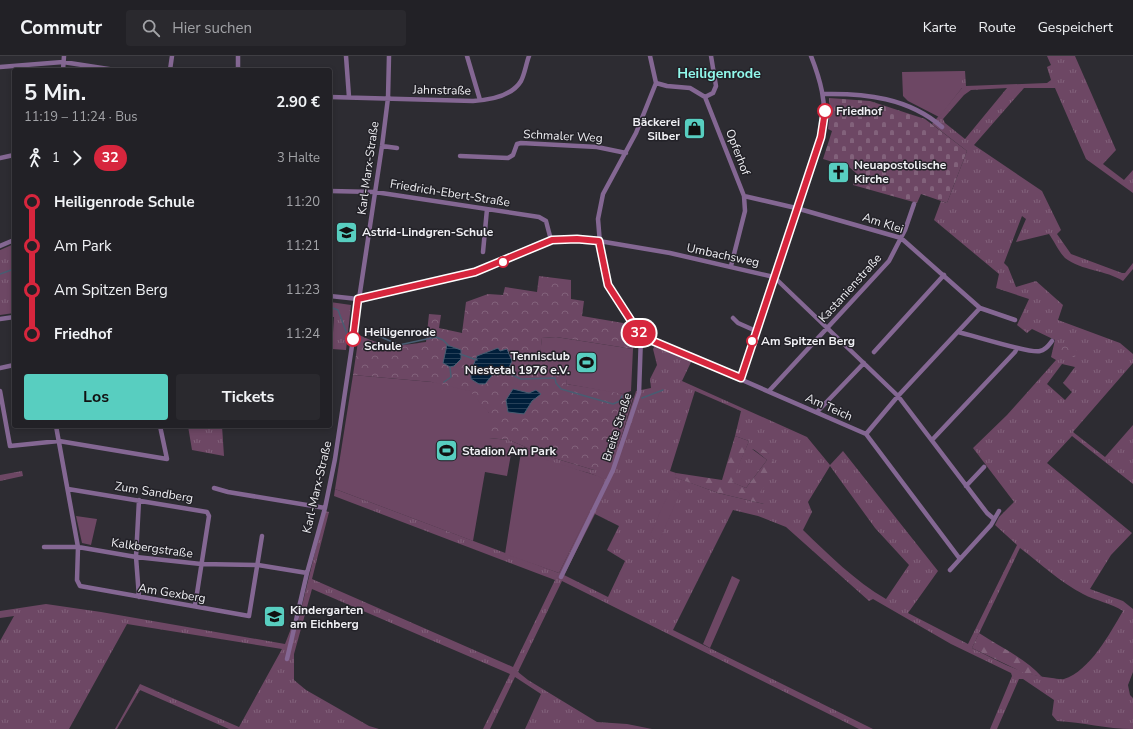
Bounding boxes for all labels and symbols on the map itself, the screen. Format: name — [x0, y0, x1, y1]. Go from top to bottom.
district label: Heiligenrode — [677, 64, 761, 83]
street label: Jahnstraße — [412, 81, 471, 99]
marker: Friedhof — [817, 103, 833, 119]
place label: Friedhof — [836, 103, 883, 119]
place label: Bäckerei Silber — [633, 114, 680, 144]
shop icon: Bäckerei Silber — [682, 116, 708, 142]
street label: Karl-Marx-Straße — [354, 120, 382, 216]
street label: Schmaler Weg — [523, 126, 603, 146]
street label: Opferhof — [722, 127, 754, 178]
place label: Neuapostolische Kirche — [854, 157, 947, 187]
church icon: Neuapostolische Kirche — [826, 159, 852, 185]
street label: Friedrich-Ebert-Straße — [389, 176, 511, 210]
street label: Am Klei — [860, 209, 906, 237]
school or university icon: Astrid-Lindgren-Schule — [334, 219, 360, 245]
place label: Astrid-Lindgren-Schule — [362, 224, 494, 240]
street label: Umbachsweg — [685, 240, 761, 270]
street label: Kastanienstraße — [815, 250, 885, 326]
unlabelled marker — [497, 256, 509, 268]
line badge: 32 — [621, 320, 657, 346]
place label: Heiligenrode Schule — [364, 324, 436, 354]
marker: Heiligenrode Schule — [345, 331, 361, 347]
place label: Am Spitzen Berg — [761, 333, 855, 349]
marker: Am Spitzen Berg — [746, 335, 758, 347]
place label: Tennisclub Niestetal 1976 e.V. — [465, 348, 570, 378]
sports icon: Tennisclub Niestetal 1976 e.V. — [573, 350, 599, 376]
street label: Am Teich — [803, 390, 855, 424]
street label: Breite Straße — [598, 391, 636, 463]
sports icon: Stadion Am Park — [433, 438, 459, 464]
street label: Karl-Marx-Straße — [299, 439, 335, 535]
place label: Stadion Am Park — [462, 443, 557, 459]
street label: Zum Sandberg — [114, 478, 194, 506]
street label: Kalkbergstraße — [110, 534, 194, 562]
street label: Am Gexberg — [137, 580, 207, 606]
place label: Kindergarten am Eichberg — [290, 602, 363, 632]
school or university icon: Kindergarten am Eichberg — [262, 604, 288, 630]

